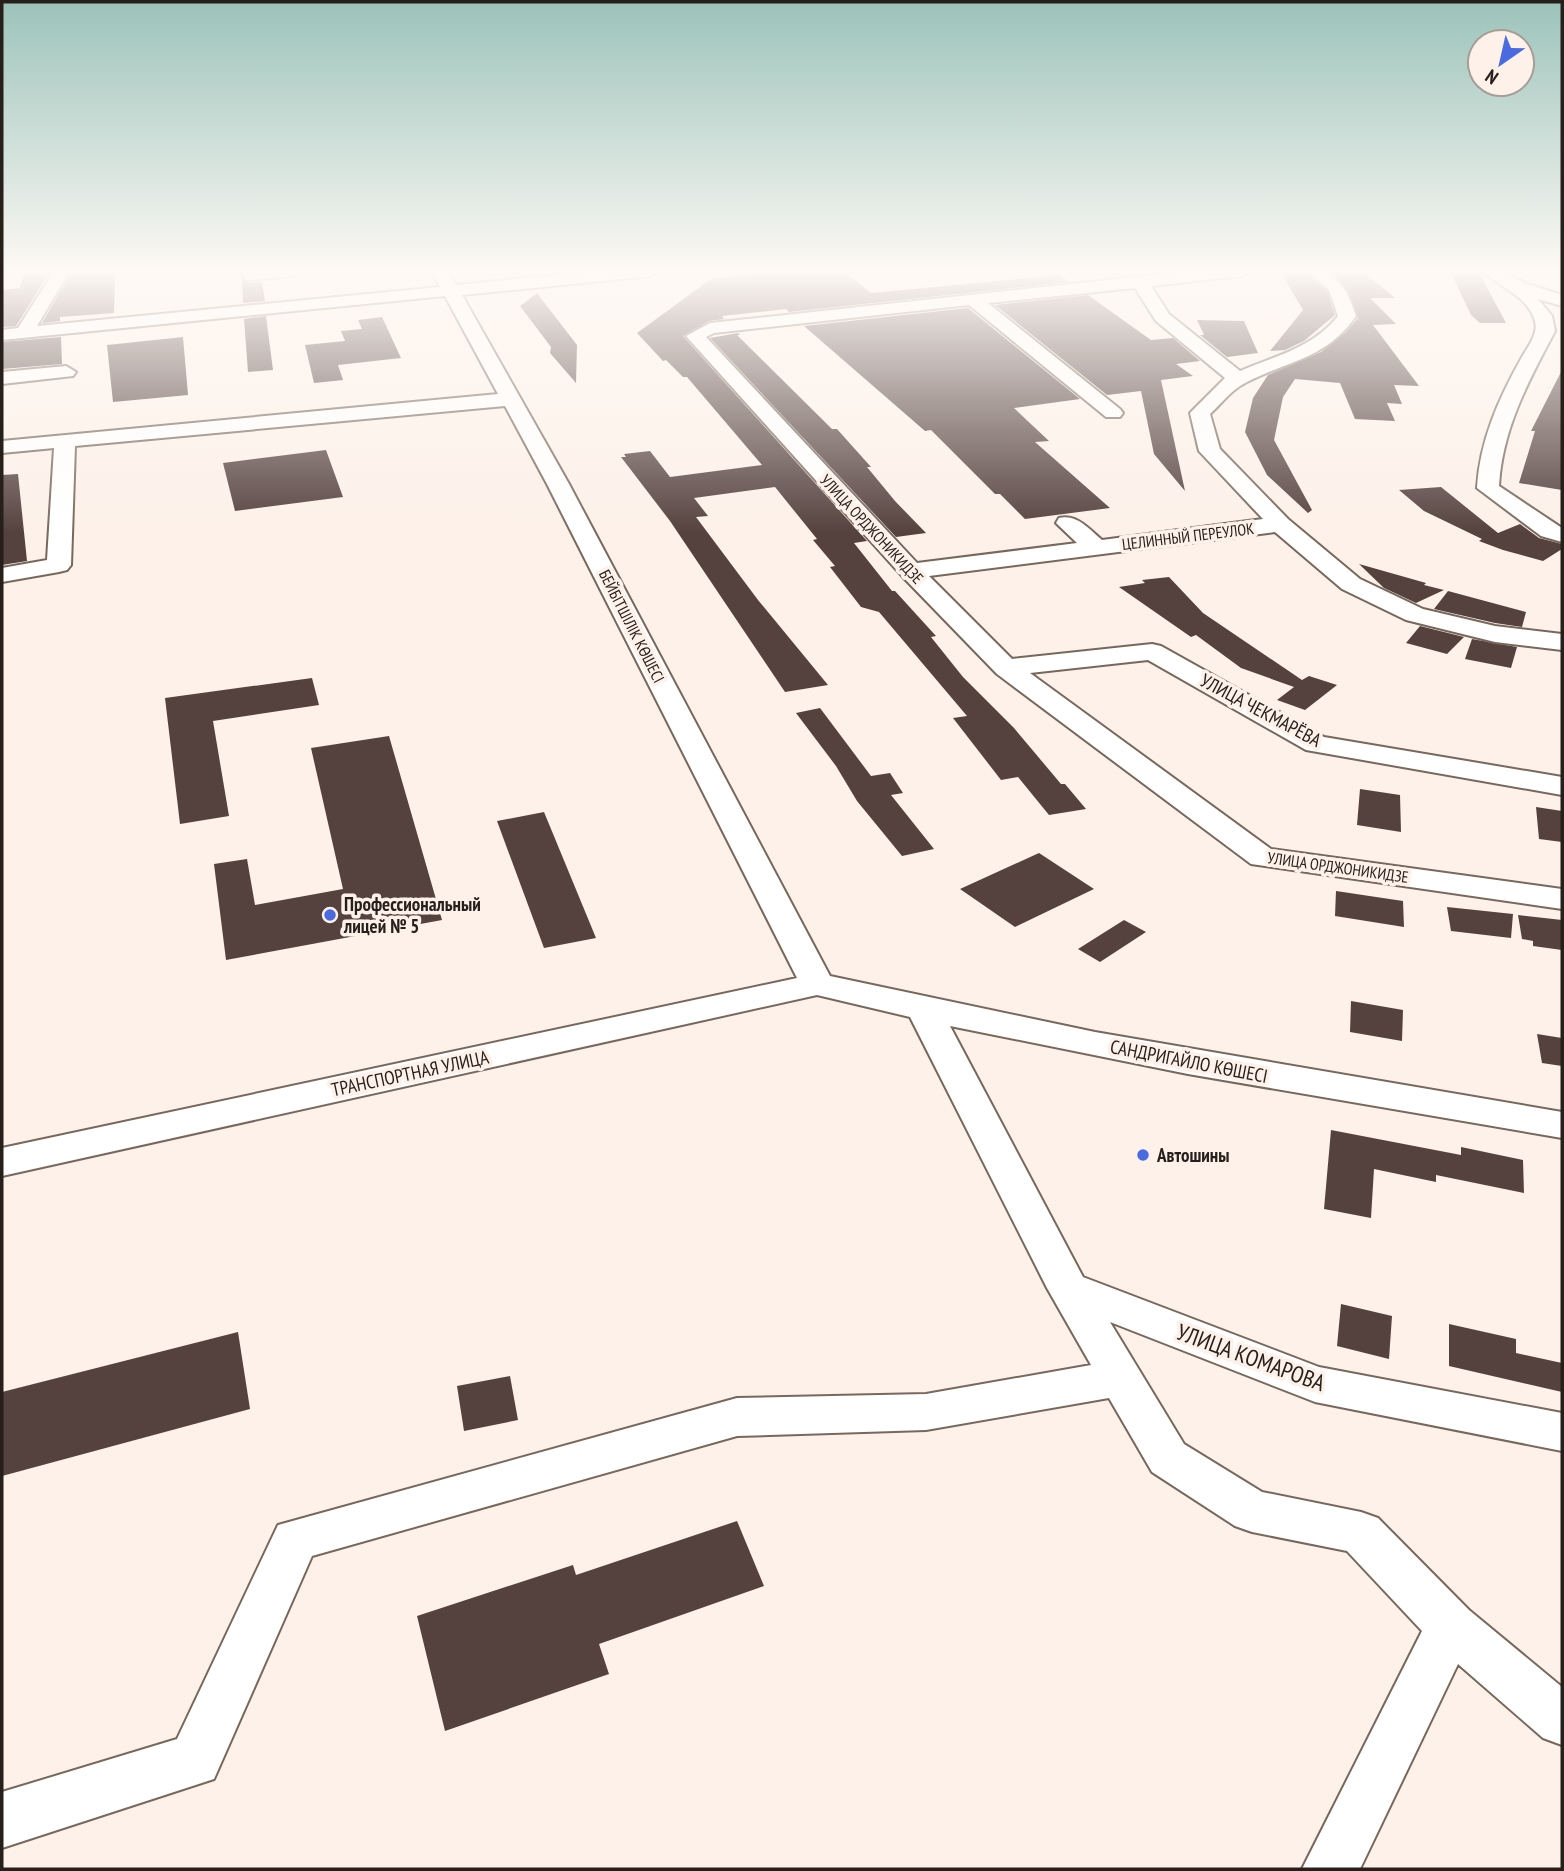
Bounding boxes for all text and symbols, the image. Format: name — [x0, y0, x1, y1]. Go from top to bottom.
north arrow — [1466, 28, 1536, 98]
text: N — [1481, 64, 1502, 90]
street label: УЛИЦА ОРДЖОНИКИДЗЕ — [816, 470, 928, 588]
street label: ЦЕЛИННЫЙ ПЕРЕУЛОК — [1121, 518, 1255, 554]
street label: БЕЙБІТШІЛІК КӨШЕСІ — [595, 566, 669, 686]
street label: УЛИЦА ЧЕКМАРЁВА — [1196, 668, 1326, 752]
street label: УЛИЦА ОРДЖОНИКИДЗЕ — [1266, 847, 1410, 887]
place label: Профессиональный лицей № 5 — [343, 892, 481, 938]
marker: Профессиональный лицей № 5 — [322, 907, 338, 923]
street label: САНДРИГАЙЛО КӨШЕСІ — [1108, 1034, 1270, 1088]
street label: ТРАНСПОРТНАЯ УЛИЦА — [329, 1045, 491, 1101]
place label: Автошины — [1156, 1143, 1230, 1167]
marker: Автошины — [1135, 1147, 1151, 1163]
street label: УЛИЦА КОМАРОВА — [1173, 1317, 1329, 1397]

